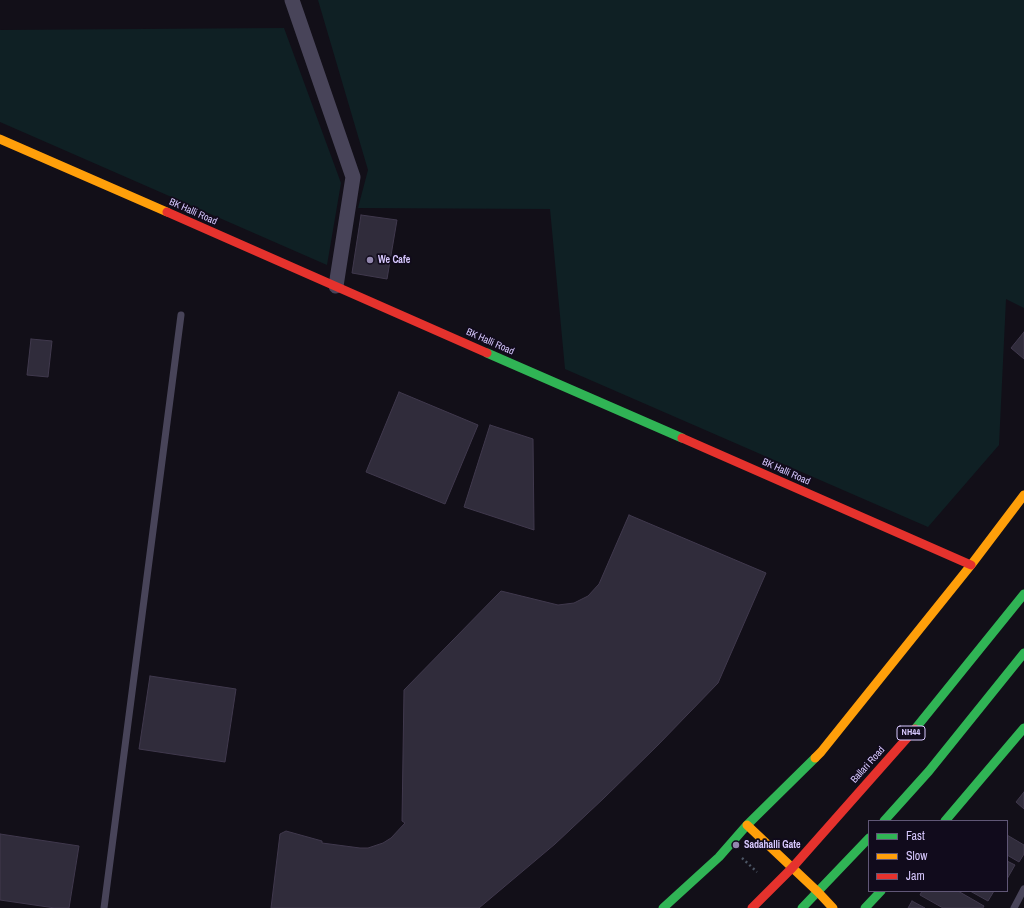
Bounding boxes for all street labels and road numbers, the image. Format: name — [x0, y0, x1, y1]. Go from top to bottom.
street label: BK Halli Road — [167, 196, 219, 228]
street label: BK Halli Road — [464, 326, 516, 358]
street label: BK Halli Road — [760, 456, 812, 488]
road number: NH44 — [897, 726, 925, 740]
street label: Ballari Road — [848, 744, 888, 786]

